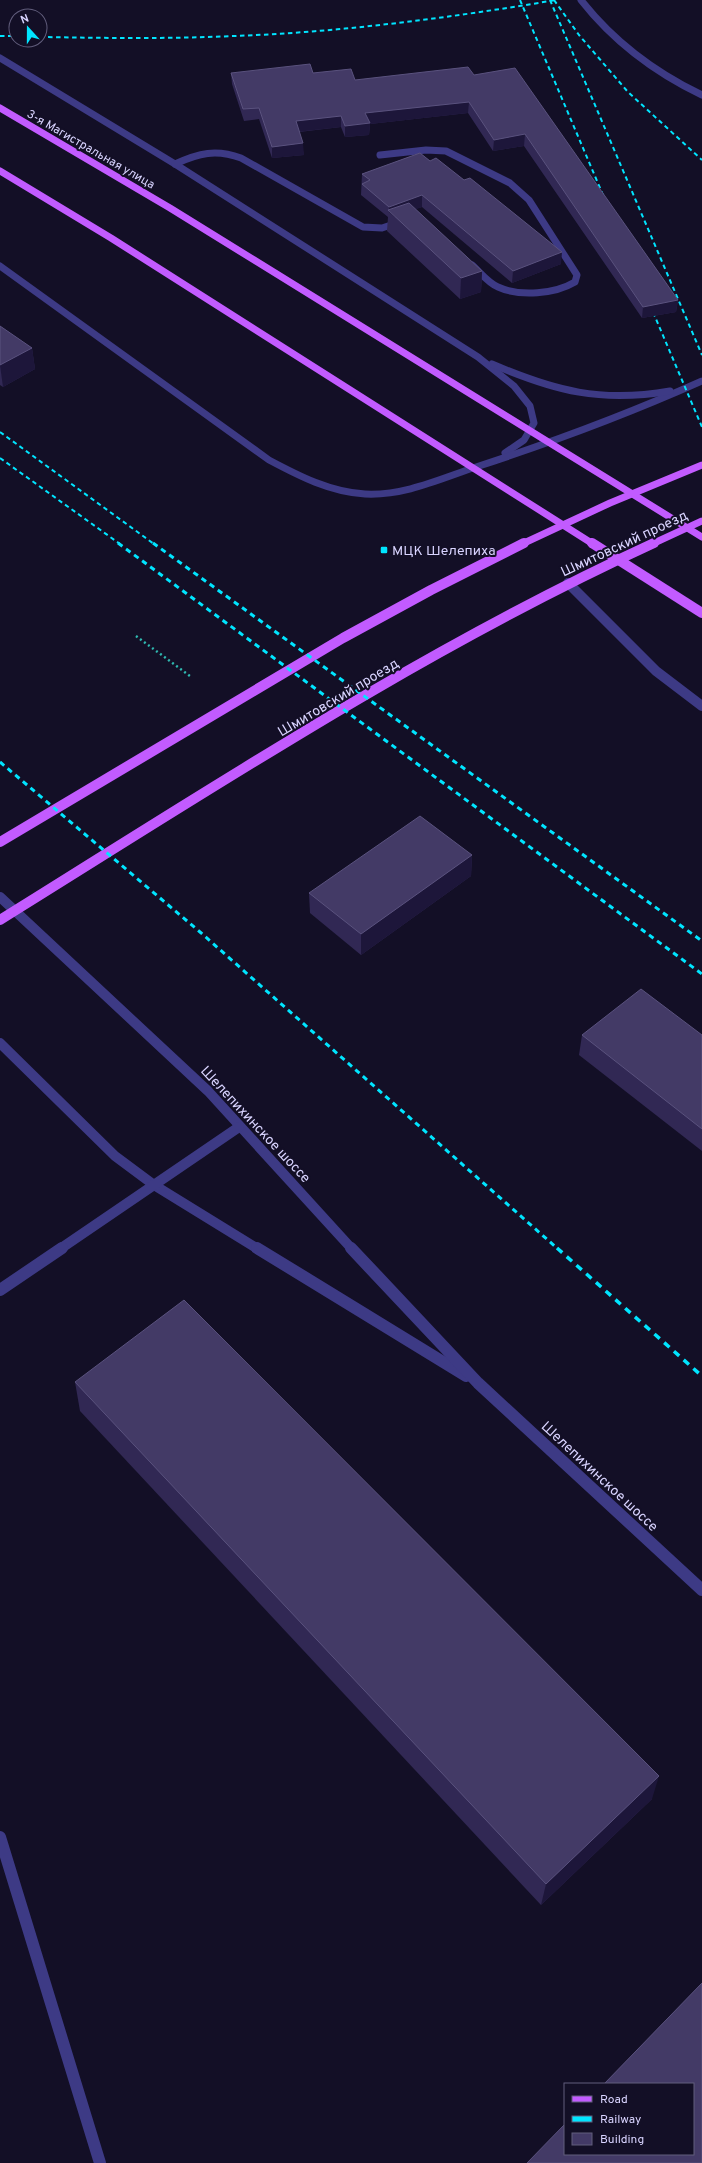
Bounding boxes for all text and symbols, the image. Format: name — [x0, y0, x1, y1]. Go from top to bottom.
north arrow — [8, 8, 48, 48]
text: N — [19, 12, 31, 28]
street label: 3-я Магистральная улица — [23, 107, 158, 193]
street label: Шмитовский проезд — [558, 507, 691, 581]
place label: МЦК Шелепиха — [392, 543, 496, 560]
marker: МЦК Шелепиха — [379, 545, 389, 555]
street label: Шмитовский проезд — [275, 655, 402, 741]
street label: Шелепихинское шоссе — [196, 1063, 314, 1187]
street label: Шелепихинское шоссе — [537, 1418, 661, 1536]
legend — [564, 2083, 694, 2155]
text: Road — [600, 2092, 628, 2108]
text: Railway — [600, 2112, 641, 2128]
text: Building — [600, 2132, 644, 2148]

